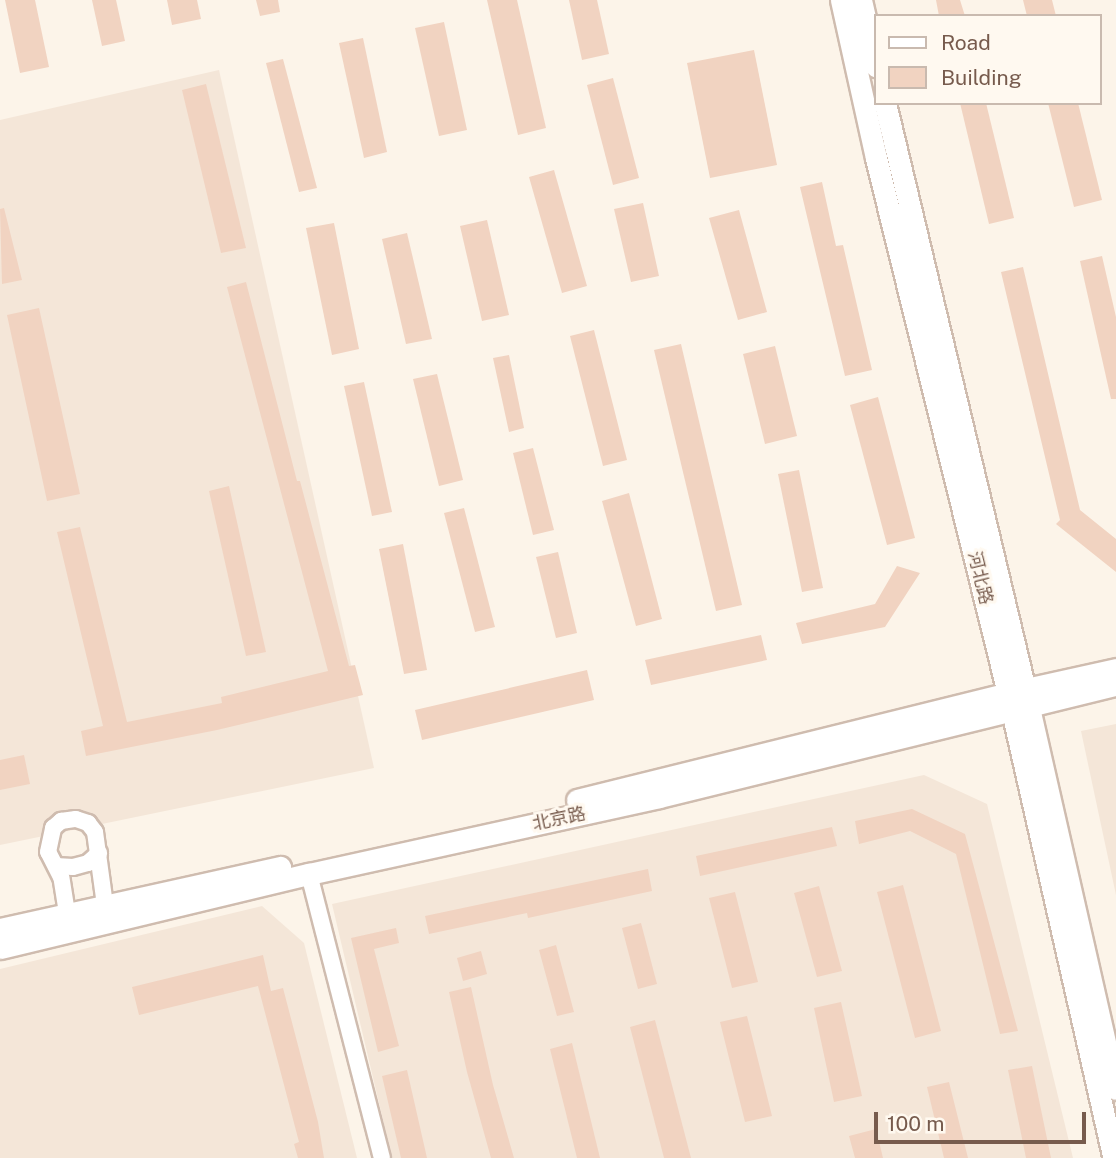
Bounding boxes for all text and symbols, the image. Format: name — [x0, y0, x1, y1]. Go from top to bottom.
legend — [874, 14, 1102, 105]
text: Road — [941, 30, 991, 55]
text: Building — [941, 65, 1022, 90]
street label: 河北路 — [963, 549, 997, 607]
street label: 北京路 — [530, 803, 588, 835]
scale bar — [878, 1098, 1090, 1142]
text: 100 m — [887, 1111, 944, 1136]

